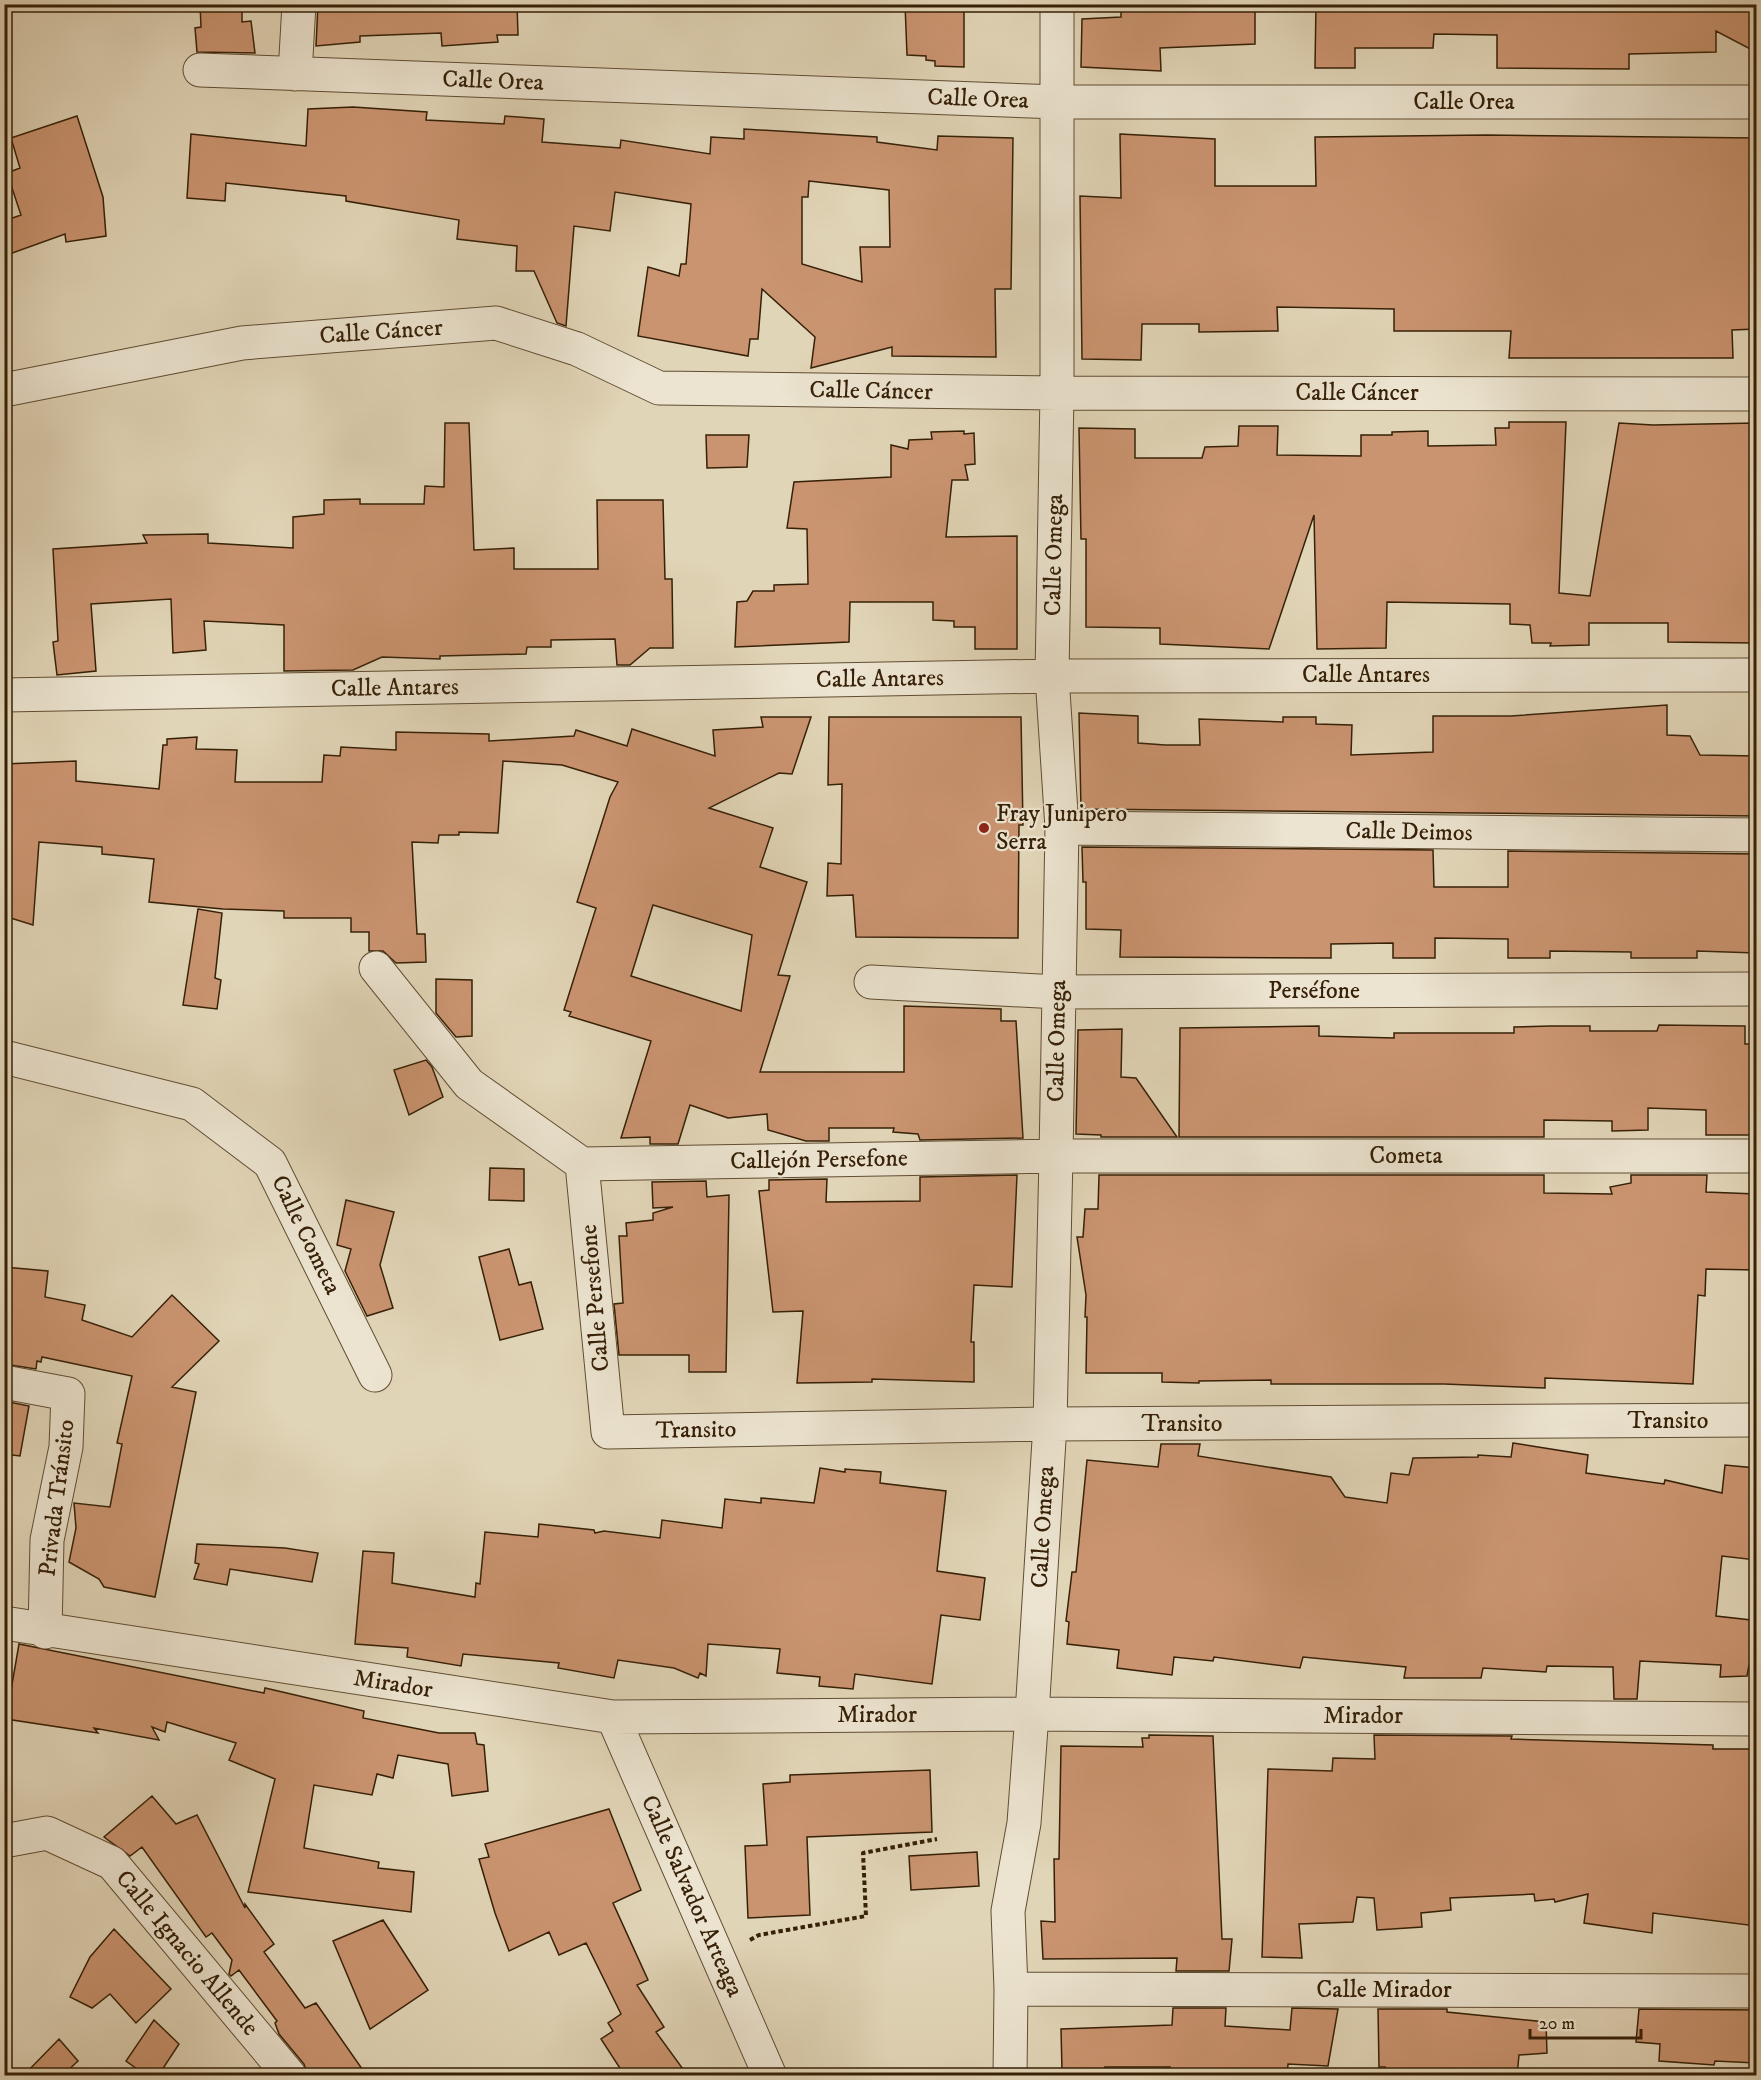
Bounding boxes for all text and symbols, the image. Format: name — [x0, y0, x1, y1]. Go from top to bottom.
street label: Calle Orea — [442, 64, 545, 98]
street label: Calle Orea — [927, 82, 1030, 116]
street label: Calle Orea — [1413, 87, 1516, 117]
street label: Calle Cáncer — [318, 313, 444, 351]
street label: Calle Cáncer — [809, 375, 933, 407]
street label: Calle Cáncer — [1295, 378, 1419, 408]
street label: Calle Omega — [1038, 493, 1070, 616]
street label: Calle Antares — [1302, 660, 1430, 690]
street label: Calle Antares — [816, 663, 944, 695]
street label: Calle Antares — [331, 672, 459, 704]
place label: Fray Junipero Serra — [996, 799, 1127, 857]
street label: Calle Deimos — [1345, 816, 1473, 848]
marker: Fray Junipero Serra — [977, 821, 991, 835]
street label: Perséfone — [1268, 976, 1360, 1006]
street label: Calle Omega — [1041, 979, 1073, 1102]
street label: Cometa — [1369, 1141, 1444, 1171]
street label: Callejón Persefone — [730, 1143, 908, 1177]
street label: Calle Cometa — [264, 1170, 348, 1300]
street label: Calle Persefone — [574, 1223, 616, 1373]
street label: Transito — [1628, 1406, 1708, 1436]
street label: Transito — [1142, 1409, 1222, 1439]
street label: Transito — [655, 1414, 737, 1446]
street label: Privada Tránsito — [32, 1418, 82, 1578]
street label: Calle Omega — [1025, 1464, 1061, 1589]
street label: Mirador — [351, 1663, 435, 1705]
street label: Mirador — [837, 1700, 917, 1730]
street label: Mirador — [1323, 1701, 1403, 1731]
street label: Calle Salvador Arteaga — [634, 1790, 750, 2002]
street label: Calle Ignacio Allende — [109, 1864, 265, 2042]
street label: Calle Mirador — [1316, 1975, 1452, 2005]
scale bar — [1530, 2002, 1641, 2040]
text: 20 m — [1539, 2013, 1575, 2035]

